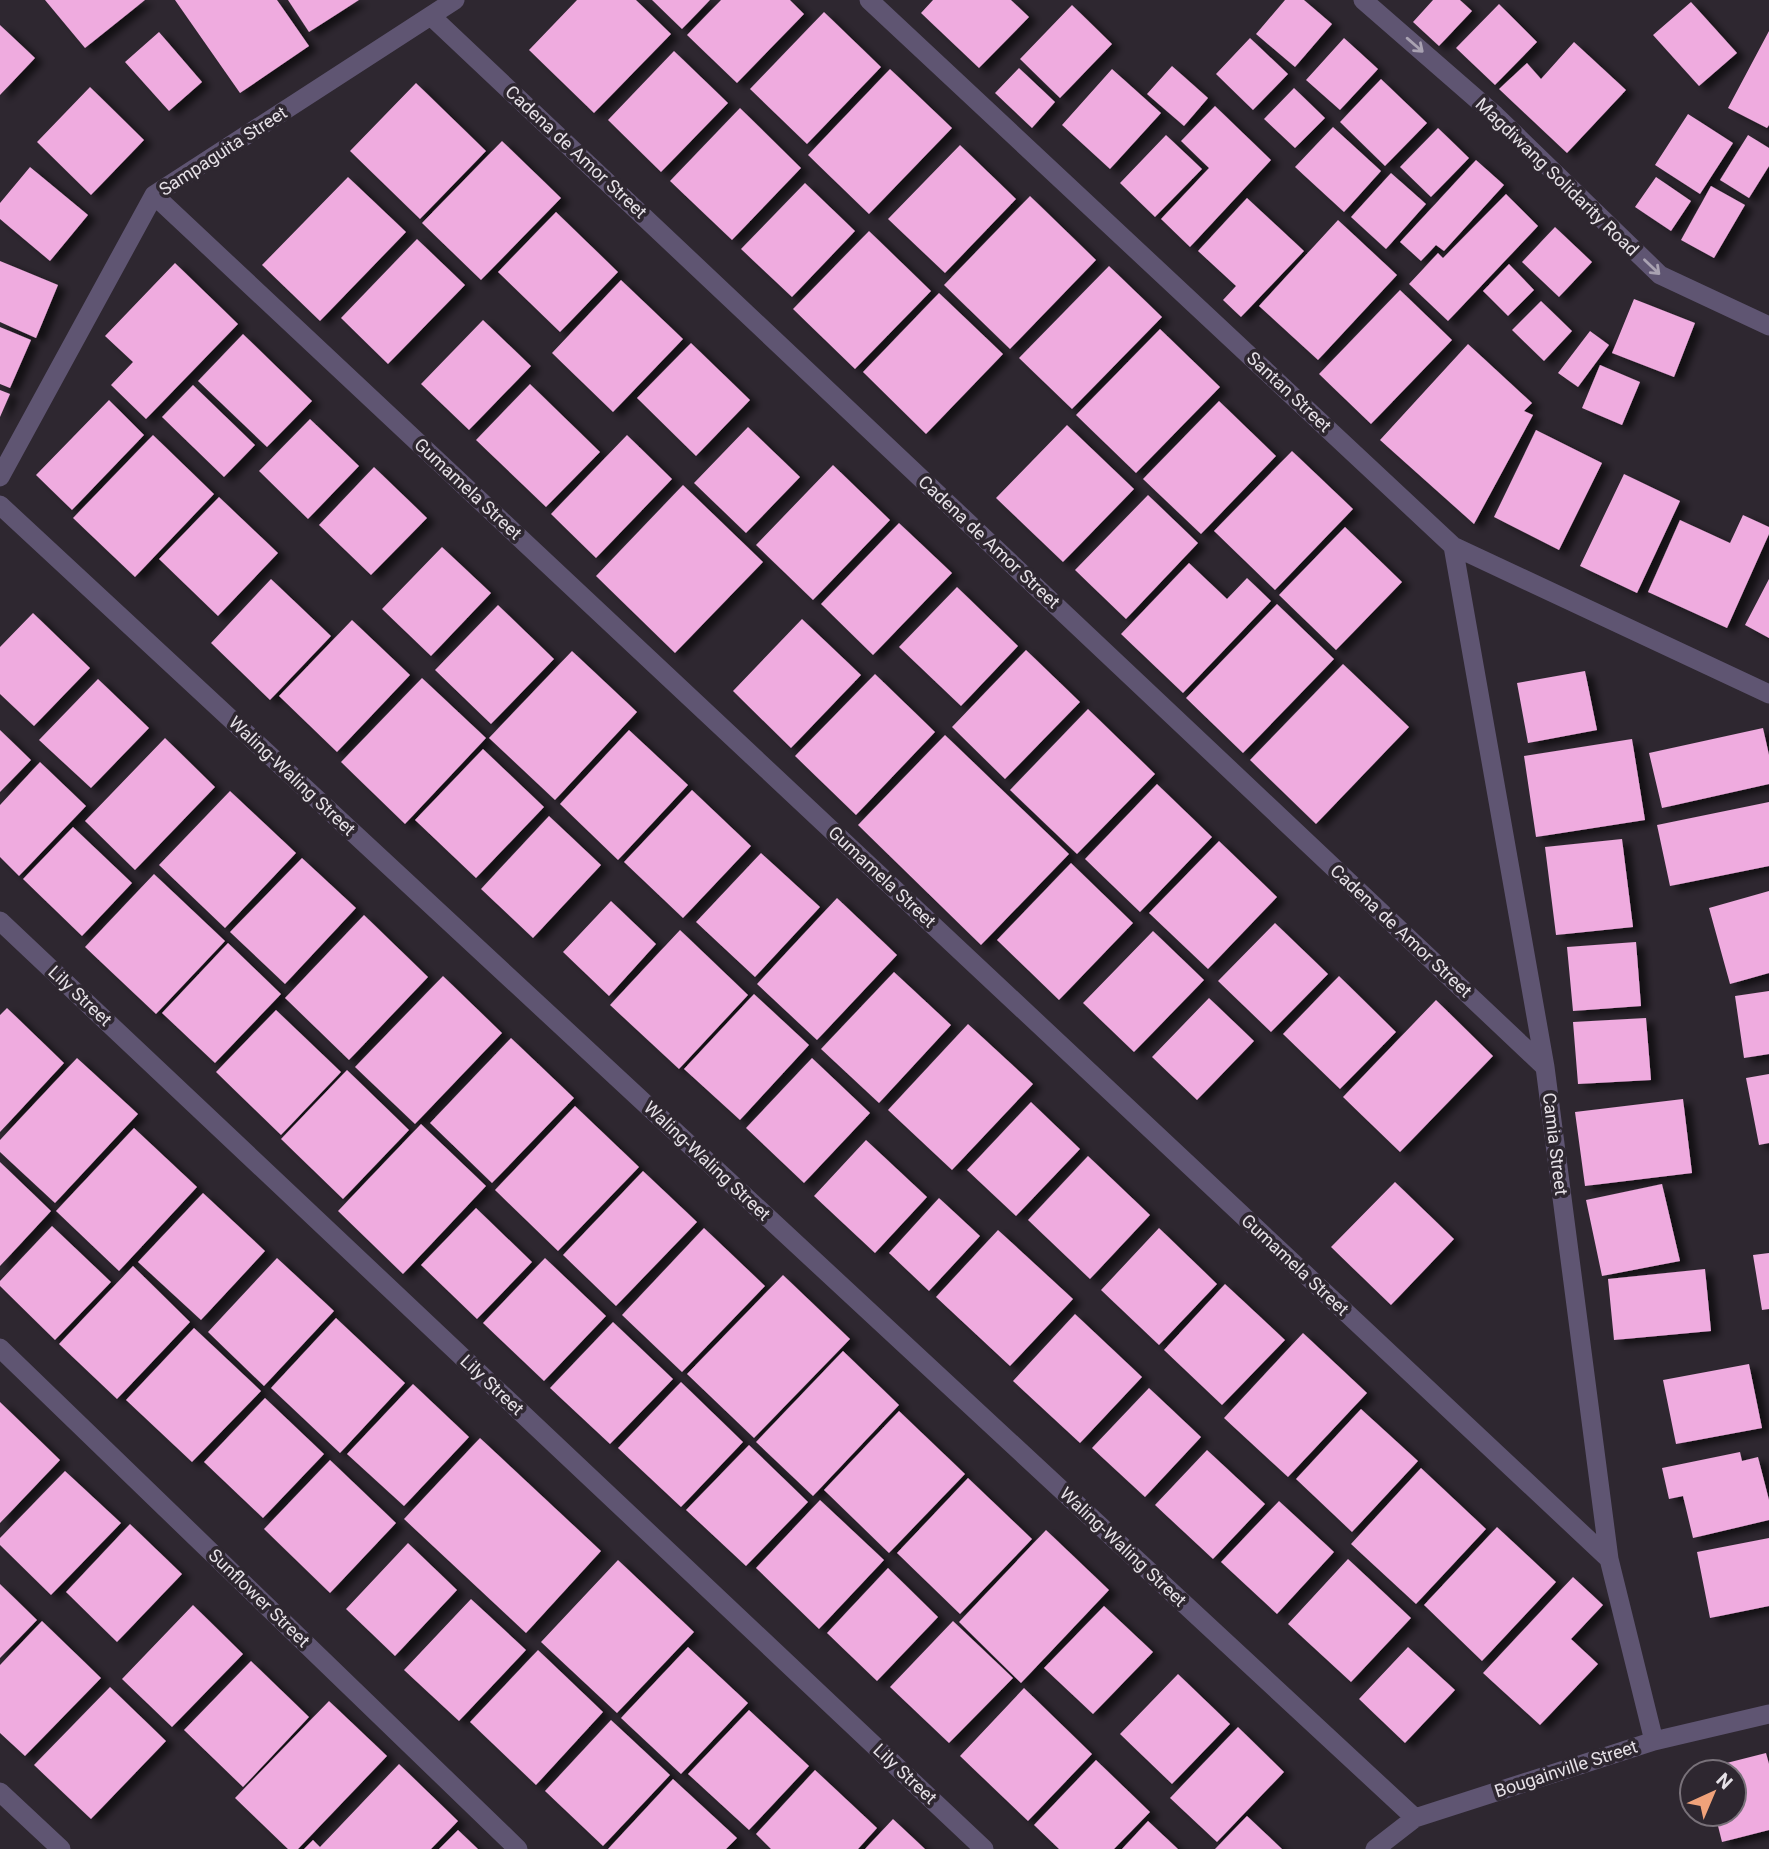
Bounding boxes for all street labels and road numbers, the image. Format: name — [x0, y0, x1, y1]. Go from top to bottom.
street label: Cadena de Amor Street — [501, 81, 651, 223]
street label: Magdiwang Solidarity Road — [1472, 93, 1643, 260]
street label: Sampaguita Street — [155, 101, 291, 200]
street label: Santan Street — [1243, 347, 1336, 436]
street label: Gumamela Street — [410, 433, 526, 544]
street label: Cadena de Amor Street — [914, 471, 1064, 613]
street label: Waling-Waling Street — [225, 712, 360, 840]
street label: Gumamela Street — [824, 821, 940, 932]
street label: Cadena de Amor Street — [1326, 860, 1476, 1002]
street label: Lily Street — [44, 961, 116, 1030]
street label: Camia Street — [1539, 1091, 1572, 1197]
street label: Waling-Waling Street — [640, 1097, 775, 1225]
street label: Gumamela Street — [1237, 1209, 1353, 1320]
street label: Lily Street — [456, 1350, 528, 1419]
street label: Waling-Waling Street — [1056, 1483, 1191, 1611]
street label: Sunflower Street — [205, 1544, 314, 1651]
street label: Bougainville Street — [1492, 1735, 1640, 1802]
street label: Lily Street — [869, 1739, 941, 1808]

